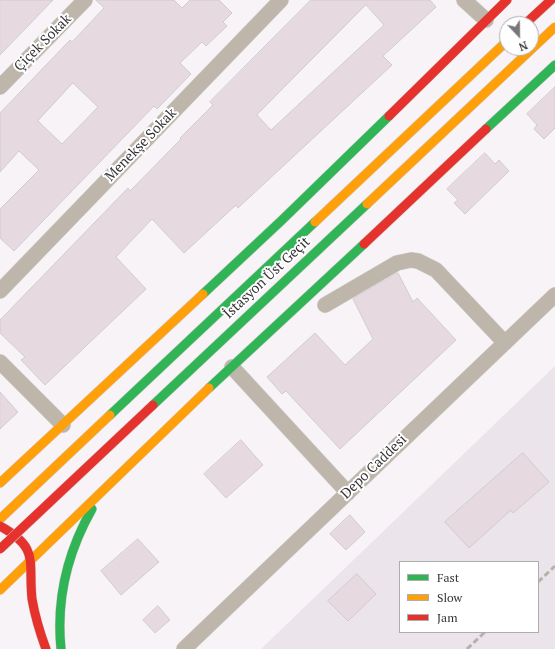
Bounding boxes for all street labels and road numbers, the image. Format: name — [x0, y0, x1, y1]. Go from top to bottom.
street label: Çiçek Sokak — [11, 11, 75, 75]
street label: Menekşe Sokak — [102, 105, 180, 185]
street label: İstasyon Üst Geçit — [220, 234, 314, 322]
street label: Depo Caddesi — [338, 431, 410, 503]

